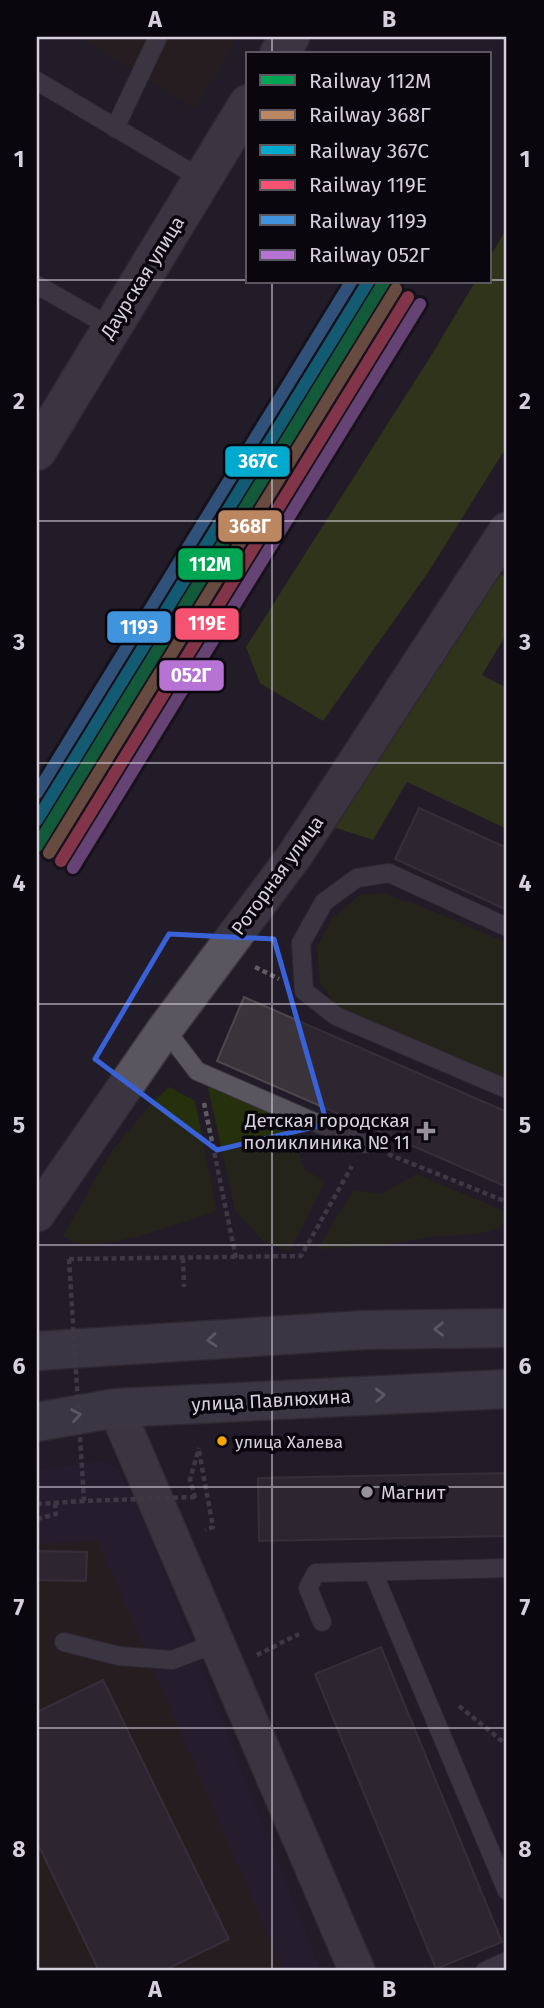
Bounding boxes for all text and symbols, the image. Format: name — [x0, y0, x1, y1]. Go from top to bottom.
text: A — [147, 5, 162, 33]
text: B — [382, 5, 396, 33]
legend — [246, 52, 491, 284]
text: Railway 112М — [309, 68, 431, 94]
text: Railway 368Г — [309, 102, 431, 128]
text: Railway 367С — [309, 138, 429, 164]
text: 1 — [14, 145, 24, 173]
text: 1 — [520, 145, 530, 173]
text: Railway 119Е — [309, 172, 427, 198]
text: Railway 119Э — [309, 208, 427, 234]
street label: Даурская улица — [95, 212, 189, 343]
text: Railway 052Г — [309, 242, 430, 268]
text: 2 — [13, 387, 25, 415]
text: 2 — [519, 387, 531, 415]
line badge: 367С — [224, 445, 291, 478]
text: 367С — [237, 450, 278, 473]
line badge: 368Г — [217, 509, 283, 543]
text: 368Г — [228, 515, 271, 538]
line badge: 112М — [177, 547, 244, 581]
text: 112М — [189, 553, 231, 576]
line badge: 119Е — [174, 607, 240, 641]
line badge: 119Э — [106, 610, 172, 644]
text: 119Е — [188, 612, 226, 635]
text: 119Э — [120, 616, 158, 639]
text: 3 — [12, 628, 25, 656]
text: 3 — [518, 628, 531, 656]
line badge: 052Г — [158, 659, 225, 692]
text: 052Г — [171, 664, 212, 687]
street label: Роторная улица — [226, 811, 328, 939]
text: 4 — [13, 869, 26, 897]
text: 4 — [519, 869, 532, 897]
place label: Детская городская поликлиника № 11 — [243, 1109, 410, 1154]
text: 5 — [13, 1111, 25, 1139]
text: 5 — [519, 1111, 531, 1139]
marker: Детская городская поликлиника № 11 — [416, 1121, 436, 1141]
one-way arrow — [433, 1321, 444, 1337]
one-way arrow — [206, 1332, 217, 1347]
text: 6 — [13, 1352, 26, 1380]
text: 6 — [519, 1352, 532, 1380]
street label: улица Павлюхина — [191, 1385, 351, 1416]
one-way arrow — [374, 1387, 385, 1402]
one-way arrow — [70, 1408, 82, 1423]
place label: улица Халева — [235, 1432, 343, 1453]
marker: улица Халева — [215, 1434, 229, 1448]
place label: Магнит — [381, 1481, 446, 1504]
marker: Магнит — [359, 1484, 375, 1500]
text: 7 — [14, 1593, 25, 1621]
text: 7 — [520, 1593, 531, 1621]
text: 8 — [12, 1835, 26, 1863]
text: 8 — [518, 1835, 532, 1863]
text: A — [147, 1975, 162, 2003]
text: B — [382, 1975, 396, 2003]

